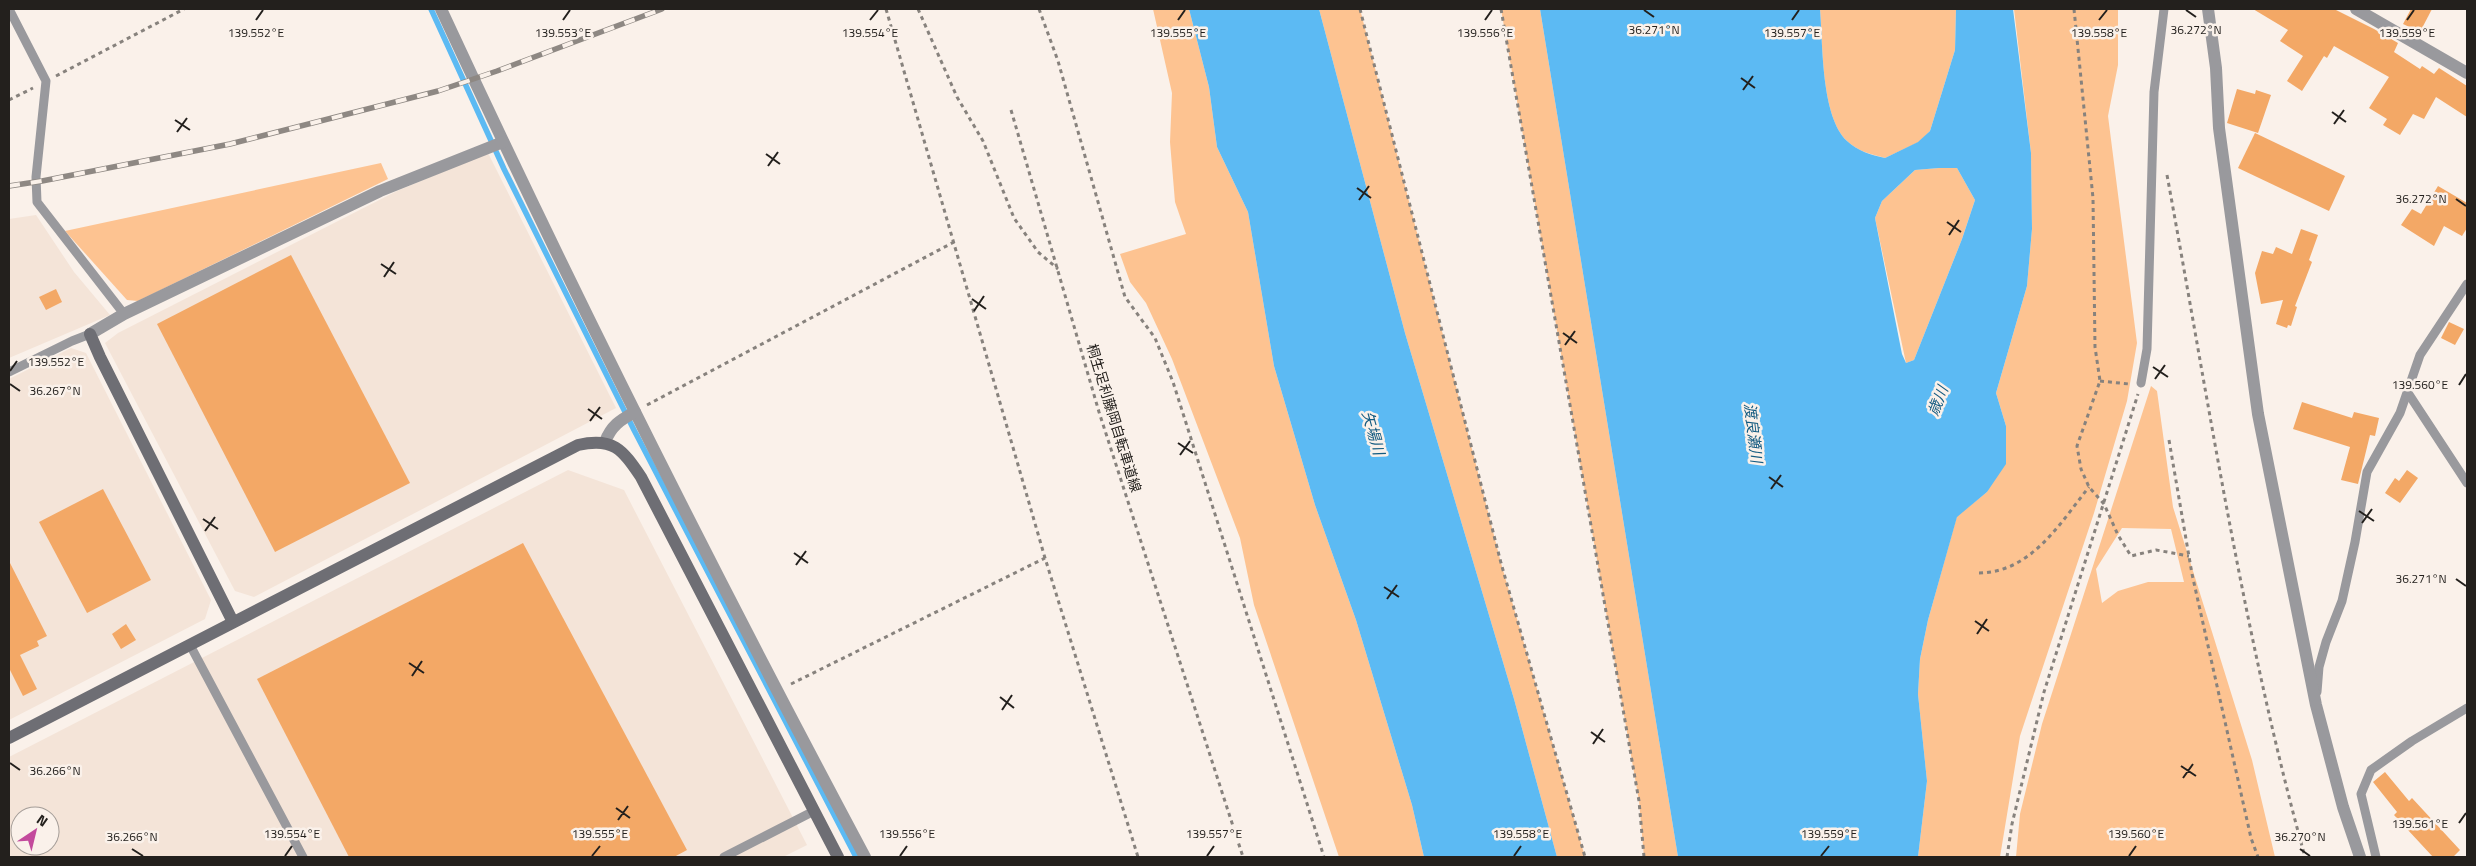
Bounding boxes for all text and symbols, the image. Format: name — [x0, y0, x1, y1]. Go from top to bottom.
text: 36.271°N — [1628, 20, 1680, 39]
text: 36.272°N — [2170, 20, 2222, 39]
text: 139.552°E — [228, 23, 284, 42]
text: 139.553°E — [535, 23, 591, 42]
text: 139.554°E — [842, 23, 898, 42]
text: 139.555°E — [1150, 23, 1206, 42]
text: 139.556°E — [1457, 23, 1513, 42]
text: 139.557°E — [1764, 23, 1820, 42]
text: 139.558°E — [2071, 23, 2127, 42]
text: 139.559°E — [2379, 23, 2435, 42]
text: 36.272°N — [2395, 189, 2447, 208]
street label: 桐生足利藤岡自転車道線 — [1082, 341, 1147, 495]
text: 139.552°E — [28, 352, 84, 371]
text: 139.560°E — [2392, 375, 2448, 394]
text: 36.267°N — [29, 381, 81, 400]
water label: 歳川 — [1921, 381, 1954, 419]
water label: 渡良瀬川 — [1738, 402, 1769, 466]
water label: 矢場川 — [1356, 408, 1391, 460]
text: 36.271°N — [2395, 569, 2447, 588]
text: 36.266°N — [29, 761, 81, 780]
north arrow — [10, 806, 60, 856]
text: N — [33, 809, 53, 831]
text: 139.561°E — [2392, 814, 2448, 833]
text: 139.554°E — [264, 824, 320, 843]
text: 139.555°E — [572, 824, 628, 843]
text: 139.556°E — [879, 824, 935, 843]
text: 139.557°E — [1186, 824, 1242, 843]
text: 139.558°E — [1493, 824, 1549, 843]
text: 139.559°E — [1801, 824, 1857, 843]
text: 139.560°E — [2108, 824, 2164, 843]
text: 36.266°N — [106, 827, 158, 846]
text: 36.270°N — [2274, 827, 2326, 846]

